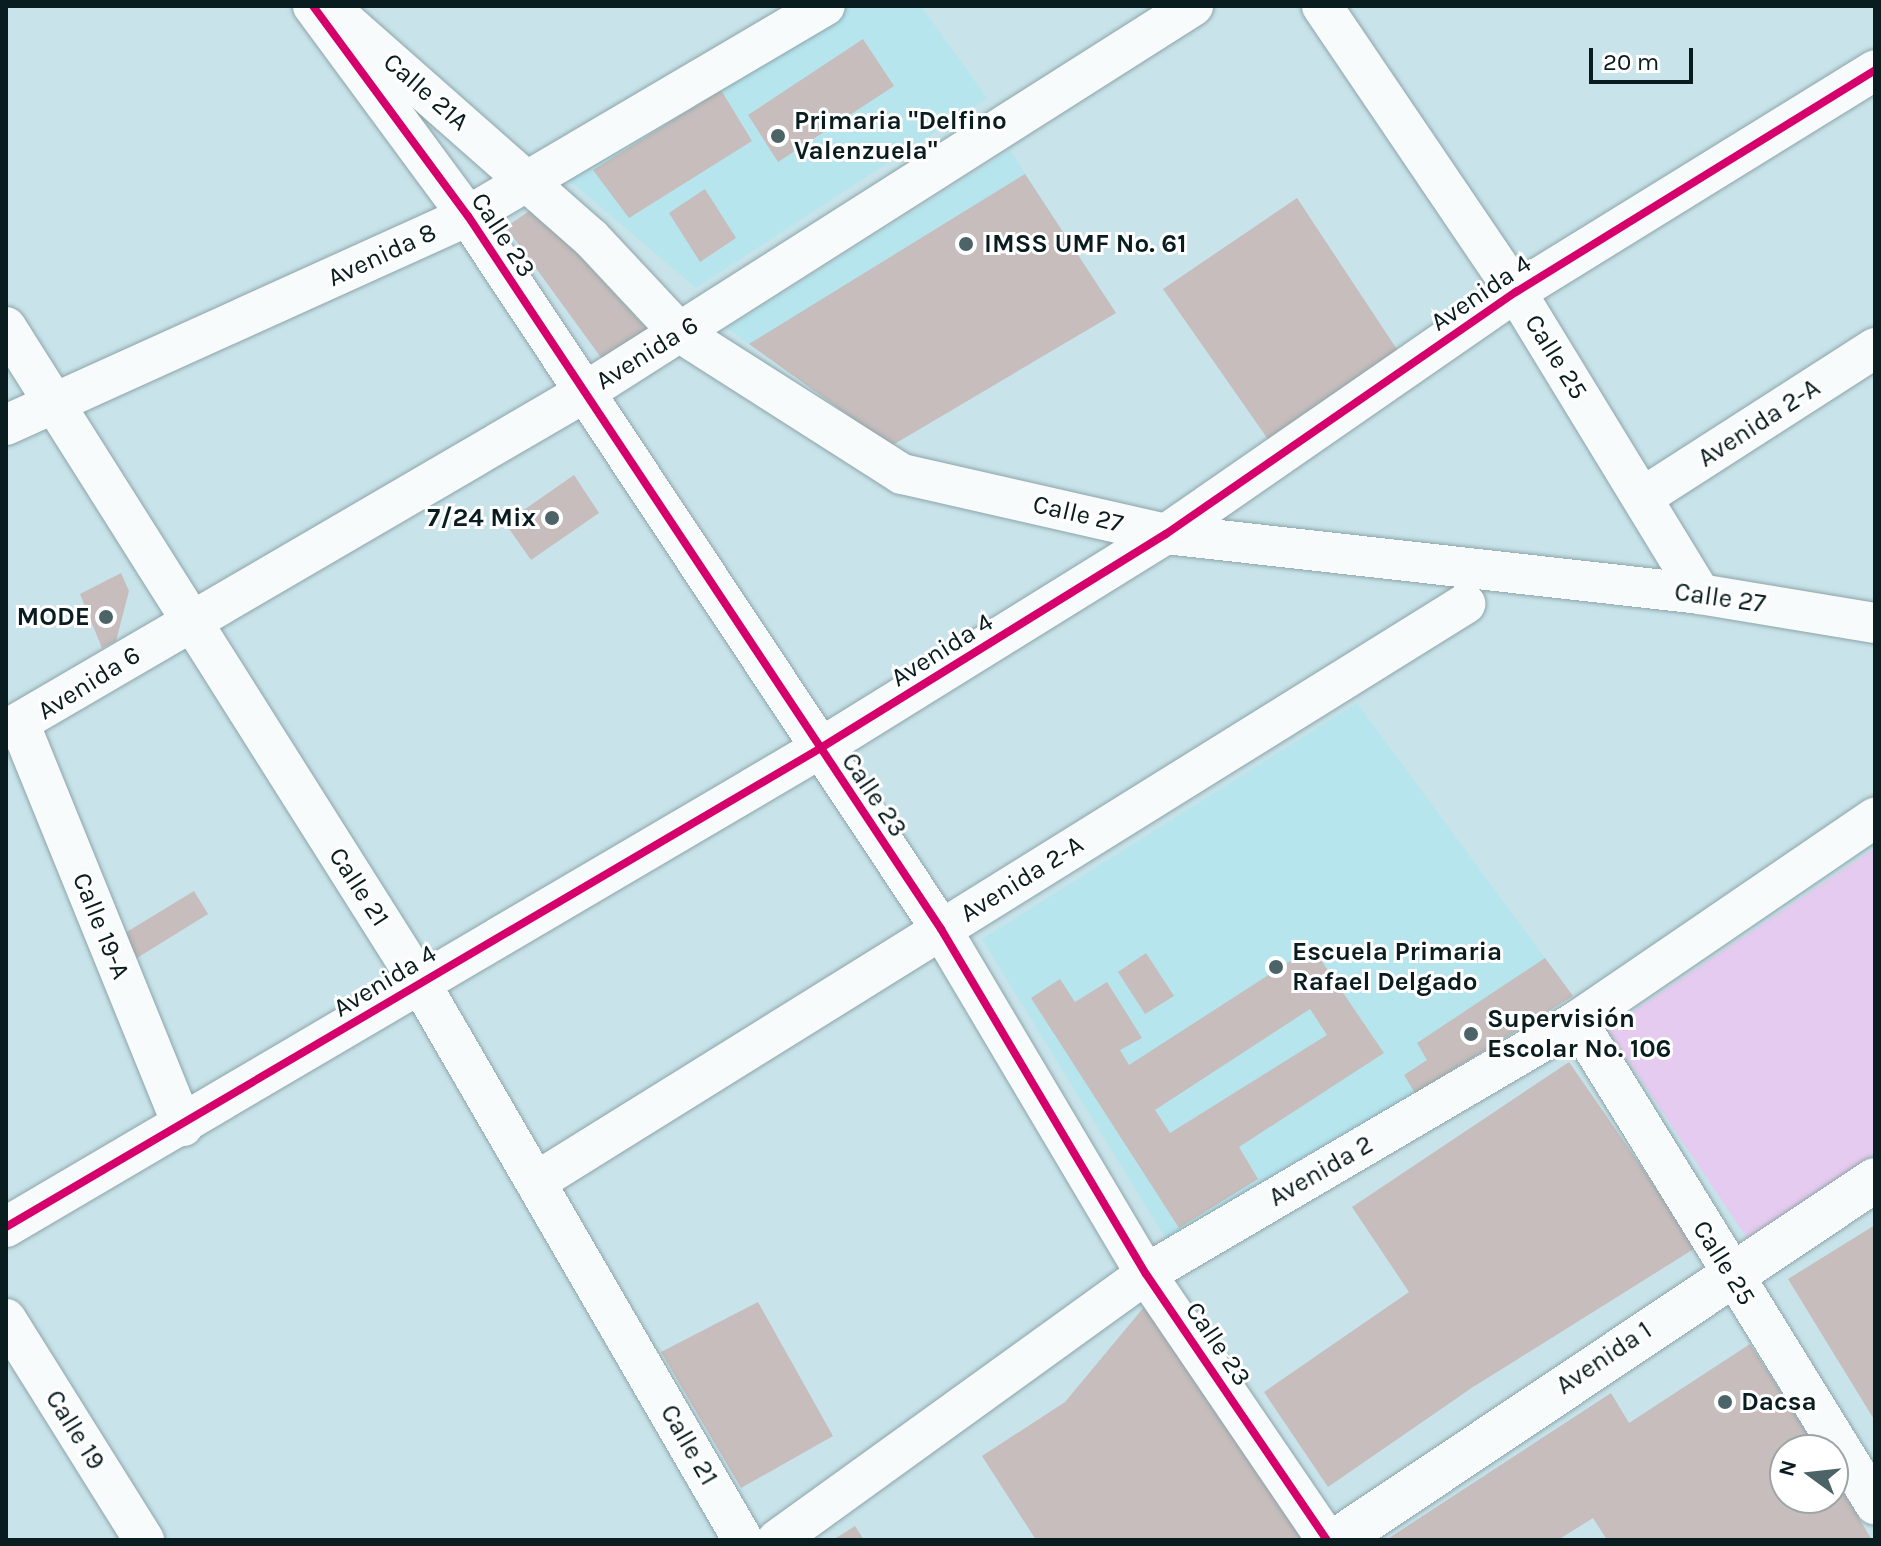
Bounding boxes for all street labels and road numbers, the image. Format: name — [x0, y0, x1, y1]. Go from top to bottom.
street label: Calle 21A — [377, 46, 475, 138]
street label: Calle 23 — [464, 187, 542, 283]
street label: Avenida 8 — [323, 216, 441, 294]
street label: Avenida 4 — [1425, 248, 1537, 338]
street label: Avenida 6 — [590, 309, 704, 397]
street label: Calle 25 — [1518, 309, 1594, 405]
street label: Avenida 2-A — [1692, 372, 1826, 474]
street label: Calle 27 — [1030, 488, 1126, 540]
street label: Calle 27 — [1672, 576, 1768, 620]
street label: Avenida 4 — [885, 606, 999, 694]
street label: Avenida 6 — [32, 639, 146, 727]
street label: Calle 23 — [835, 747, 913, 843]
street label: Avenida 2-A — [955, 829, 1089, 929]
street label: Calle 21 — [322, 842, 396, 932]
street label: Calle 19-A — [66, 868, 136, 984]
street label: Avenida 4 — [328, 938, 442, 1024]
street label: Avenida 2 — [1263, 1129, 1379, 1213]
street label: Calle 25 — [1686, 1215, 1762, 1311]
street label: Calle 23 — [1179, 1296, 1257, 1392]
street label: Avenida 1 — [1550, 1315, 1658, 1401]
street label: Calle 19 — [38, 1384, 112, 1476]
street label: Calle 21 — [653, 1399, 725, 1491]

